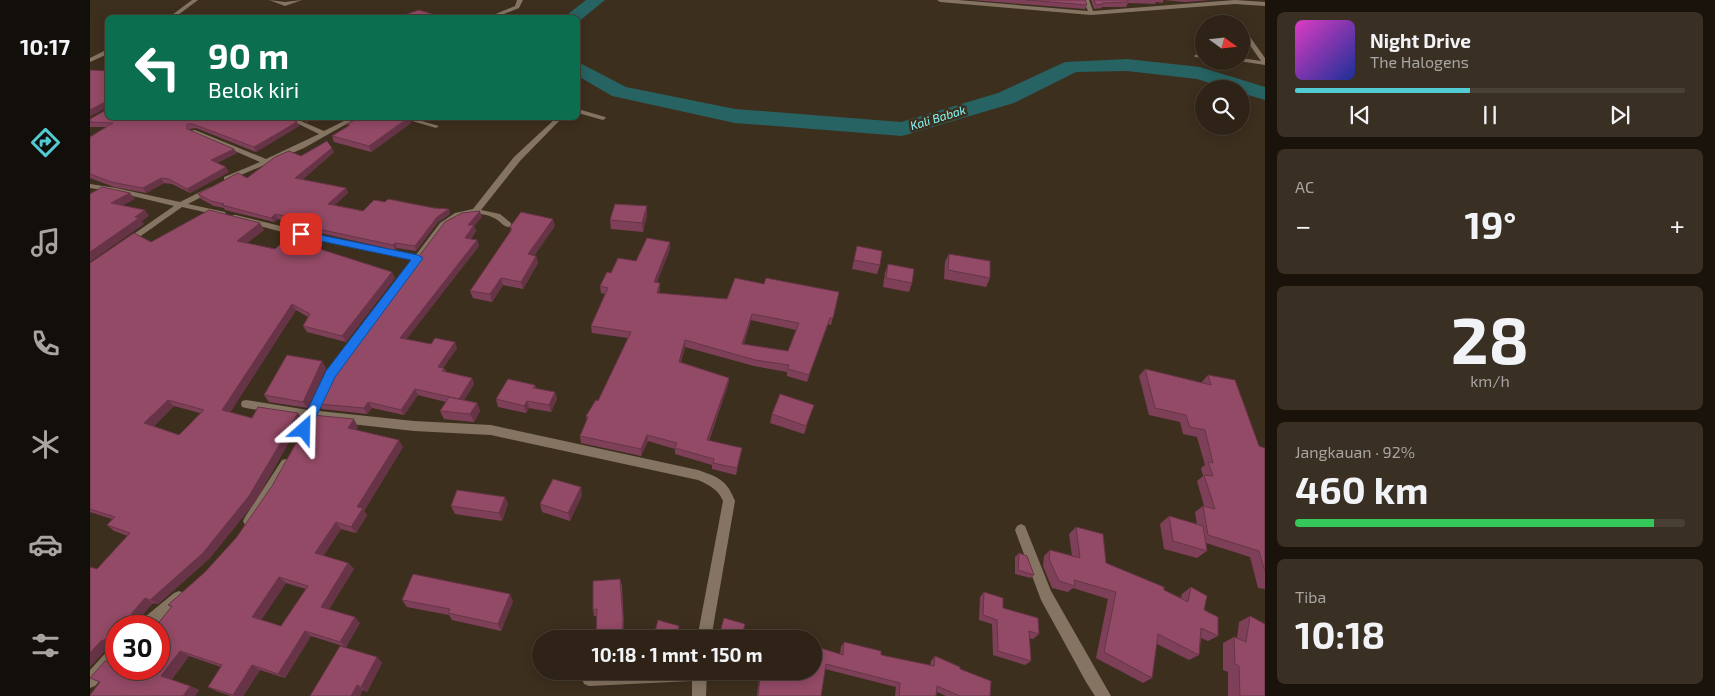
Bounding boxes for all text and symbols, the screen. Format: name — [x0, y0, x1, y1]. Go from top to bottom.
north arrow — [1195, 15, 1250, 70]
map controls — [1195, 15, 1250, 135]
text: Night Drive — [1370, 29, 1471, 52]
text: 10:17 — [20, 33, 70, 59]
text: 90 m — [208, 34, 289, 76]
icon: left — [125, 35, 190, 100]
text: The Halogens — [1370, 52, 1469, 71]
text: Belok kiri — [208, 76, 299, 102]
button: search — [1195, 80, 1250, 135]
icon: previous — [1346, 101, 1374, 129]
icon: pause — [1476, 101, 1504, 129]
icon: next — [1606, 101, 1634, 129]
water label: Kali Babak — [908, 102, 967, 132]
icon: directions — [28, 125, 63, 160]
text: AC — [1295, 177, 1314, 196]
text: 19° — [1465, 201, 1516, 247]
text: − — [1295, 208, 1311, 242]
text: + — [1670, 208, 1685, 242]
pin — [280, 213, 322, 255]
icon: arrive — [287, 220, 315, 248]
icon: music — [28, 225, 63, 260]
text: 28 — [1451, 299, 1529, 377]
icon: phone — [28, 326, 63, 361]
text: km/h — [1470, 371, 1510, 390]
position arrow — [277, 403, 329, 455]
icon: climate — [28, 427, 63, 462]
text: Jangkauan · 92% — [1295, 442, 1415, 461]
text: 460 km — [1295, 466, 1429, 512]
icon: car — [28, 527, 63, 562]
text: Tiba — [1295, 587, 1326, 606]
text: 10:18 — [1295, 611, 1385, 657]
speed limit sign: 30 — [105, 615, 170, 680]
icon: filters — [28, 628, 63, 663]
text: 10:18 · 1 mnt · 150 m — [592, 643, 762, 666]

